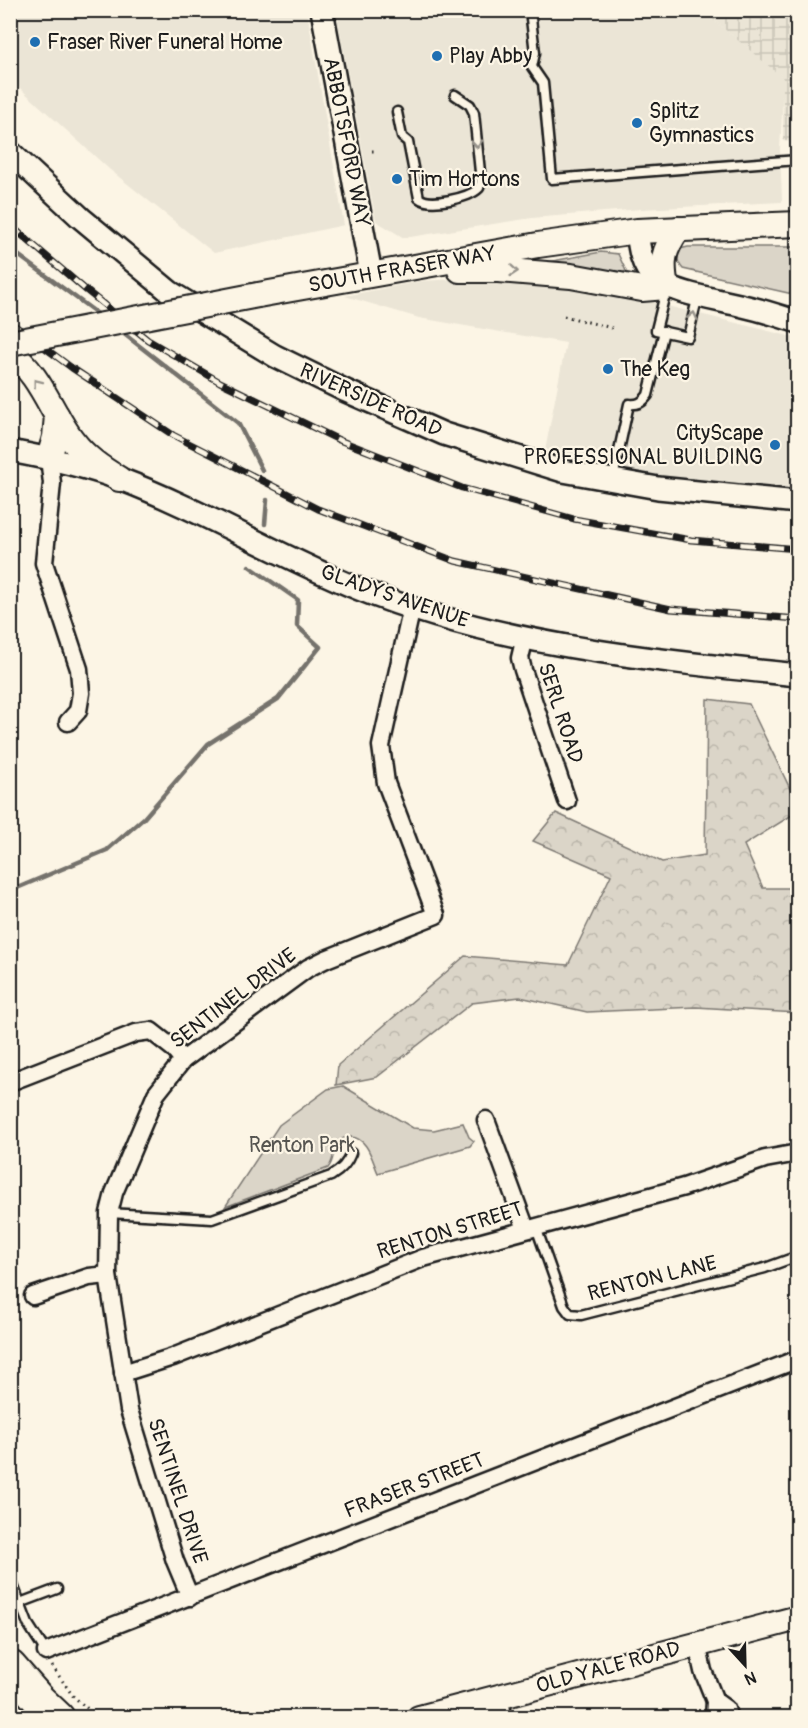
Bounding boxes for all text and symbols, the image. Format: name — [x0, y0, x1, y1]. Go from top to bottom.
place label: Fraser River Funeral Home — [47, 29, 283, 56]
marker: Fraser River Funeral Home — [28, 35, 42, 49]
place label: Play Abby — [449, 43, 532, 70]
marker: Play Abby — [430, 49, 444, 63]
street label: ABBOTSFORD WAY — [317, 55, 376, 229]
place label: Splitz Gymnastics — [649, 98, 754, 149]
marker: Splitz Gymnastics — [630, 116, 644, 130]
one-way arrow — [470, 140, 483, 149]
place label: Tim Hortons — [409, 166, 520, 193]
marker: Tim Hortons — [390, 172, 404, 186]
street label: SOUTH FRASER WAY — [306, 240, 498, 299]
one-way arrow — [509, 264, 518, 277]
one-way arrow — [685, 311, 698, 321]
place label: The Keg — [620, 356, 690, 383]
street label: RIVERSIDE ROAD — [295, 357, 446, 444]
marker: The Keg — [601, 362, 615, 376]
one-way arrow — [33, 378, 44, 389]
place label: CityScape PROFESSIONAL BUILDING — [524, 420, 764, 471]
marker: CityScape PROFESSIONAL BUILDING — [768, 438, 782, 452]
street label: GLADYS AVENUE — [317, 558, 473, 635]
street label: SERL ROAD — [532, 660, 589, 767]
street label: SENTINEL DRIVE — [165, 942, 302, 1055]
park label: Renton Park — [249, 1132, 355, 1159]
street label: RENTON STREET — [374, 1195, 527, 1265]
street label: RENTON LANE — [585, 1249, 720, 1308]
street label: SENTINEL DRIVE — [141, 1415, 214, 1567]
street label: FRASER STREET — [340, 1446, 488, 1525]
street label: OLD YALE ROAD — [533, 1635, 683, 1700]
north arrow — [715, 1635, 775, 1695]
text: N — [741, 1667, 759, 1689]

